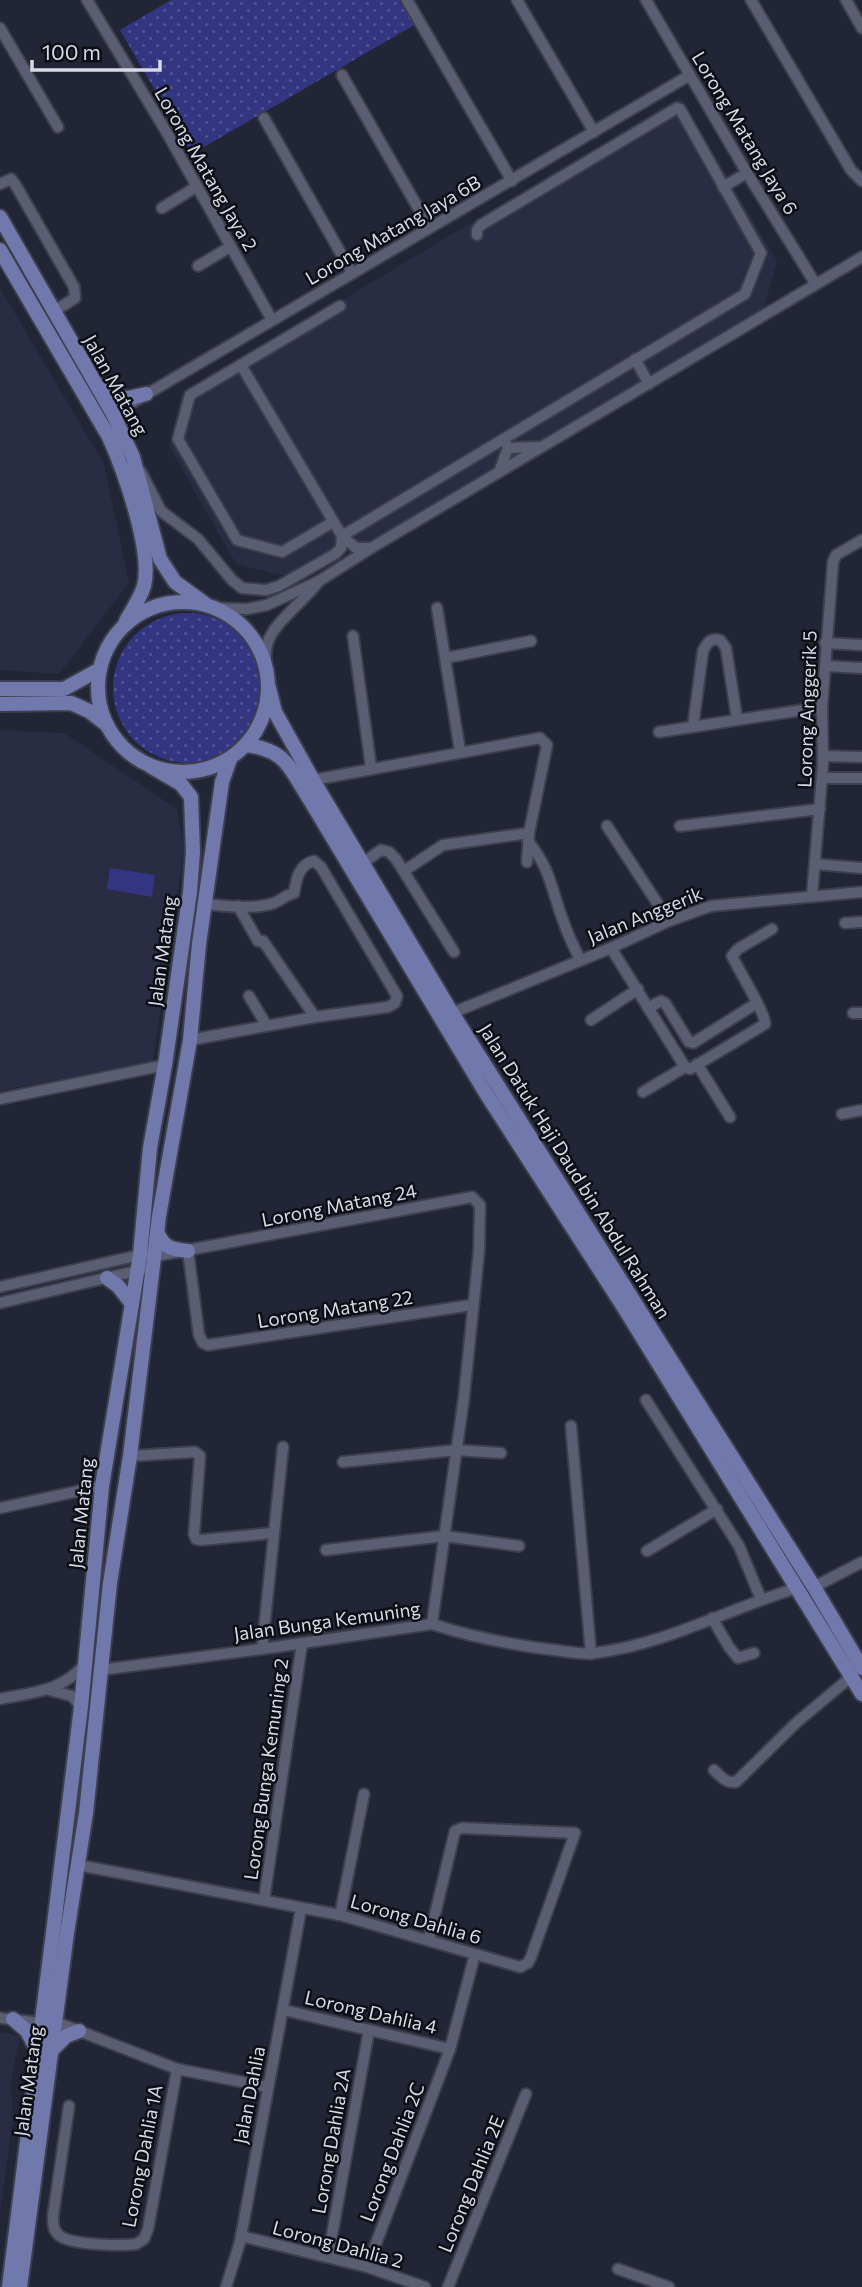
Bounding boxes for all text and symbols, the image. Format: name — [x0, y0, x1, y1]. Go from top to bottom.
scale bar — [32, 28, 159, 72]
text: 100 m — [42, 39, 101, 64]
street label: Lorong Matang Jaya 6 — [688, 47, 803, 218]
street label: Lorong Matang Jaya 2 — [150, 83, 263, 255]
street label: Lorong Matang Jaya 6B — [301, 170, 484, 289]
street label: Jalan Matang — [79, 330, 154, 439]
street label: Lorong Anggerik 5 — [792, 630, 821, 788]
street label: Jalan Anggerik — [584, 881, 706, 948]
street label: Jalan Matang — [142, 894, 181, 1008]
street label: Jalan Datuk Haji Daud bin Abdul Rahman — [475, 1019, 676, 1323]
street label: Lorong Matang 24 — [259, 1178, 419, 1231]
street label: Lorong Matang 22 — [255, 1285, 414, 1332]
street label: Jalan Matang — [63, 1456, 98, 1570]
street label: Jalan Bunga Kemuning — [232, 1596, 422, 1645]
street label: Lorong Bunga Kemuning 2 — [239, 1657, 292, 1881]
street label: Lorong Dahlia 6 — [348, 1889, 484, 1948]
street label: Lorong Dahlia 4 — [303, 1985, 440, 2038]
street label: Jalan Matang — [8, 2024, 47, 2138]
street label: Jalan Dahlia — [228, 2044, 269, 2146]
street label: Lorong Dahlia 2A — [306, 2066, 355, 2216]
street label: Lorong Dahlia 2C — [354, 2079, 429, 2225]
street label: Lorong Dahlia 1A — [116, 2083, 167, 2229]
street label: Lorong Dahlia 2E — [433, 2112, 508, 2256]
street label: Lorong Dahlia 2 — [270, 2215, 406, 2272]

